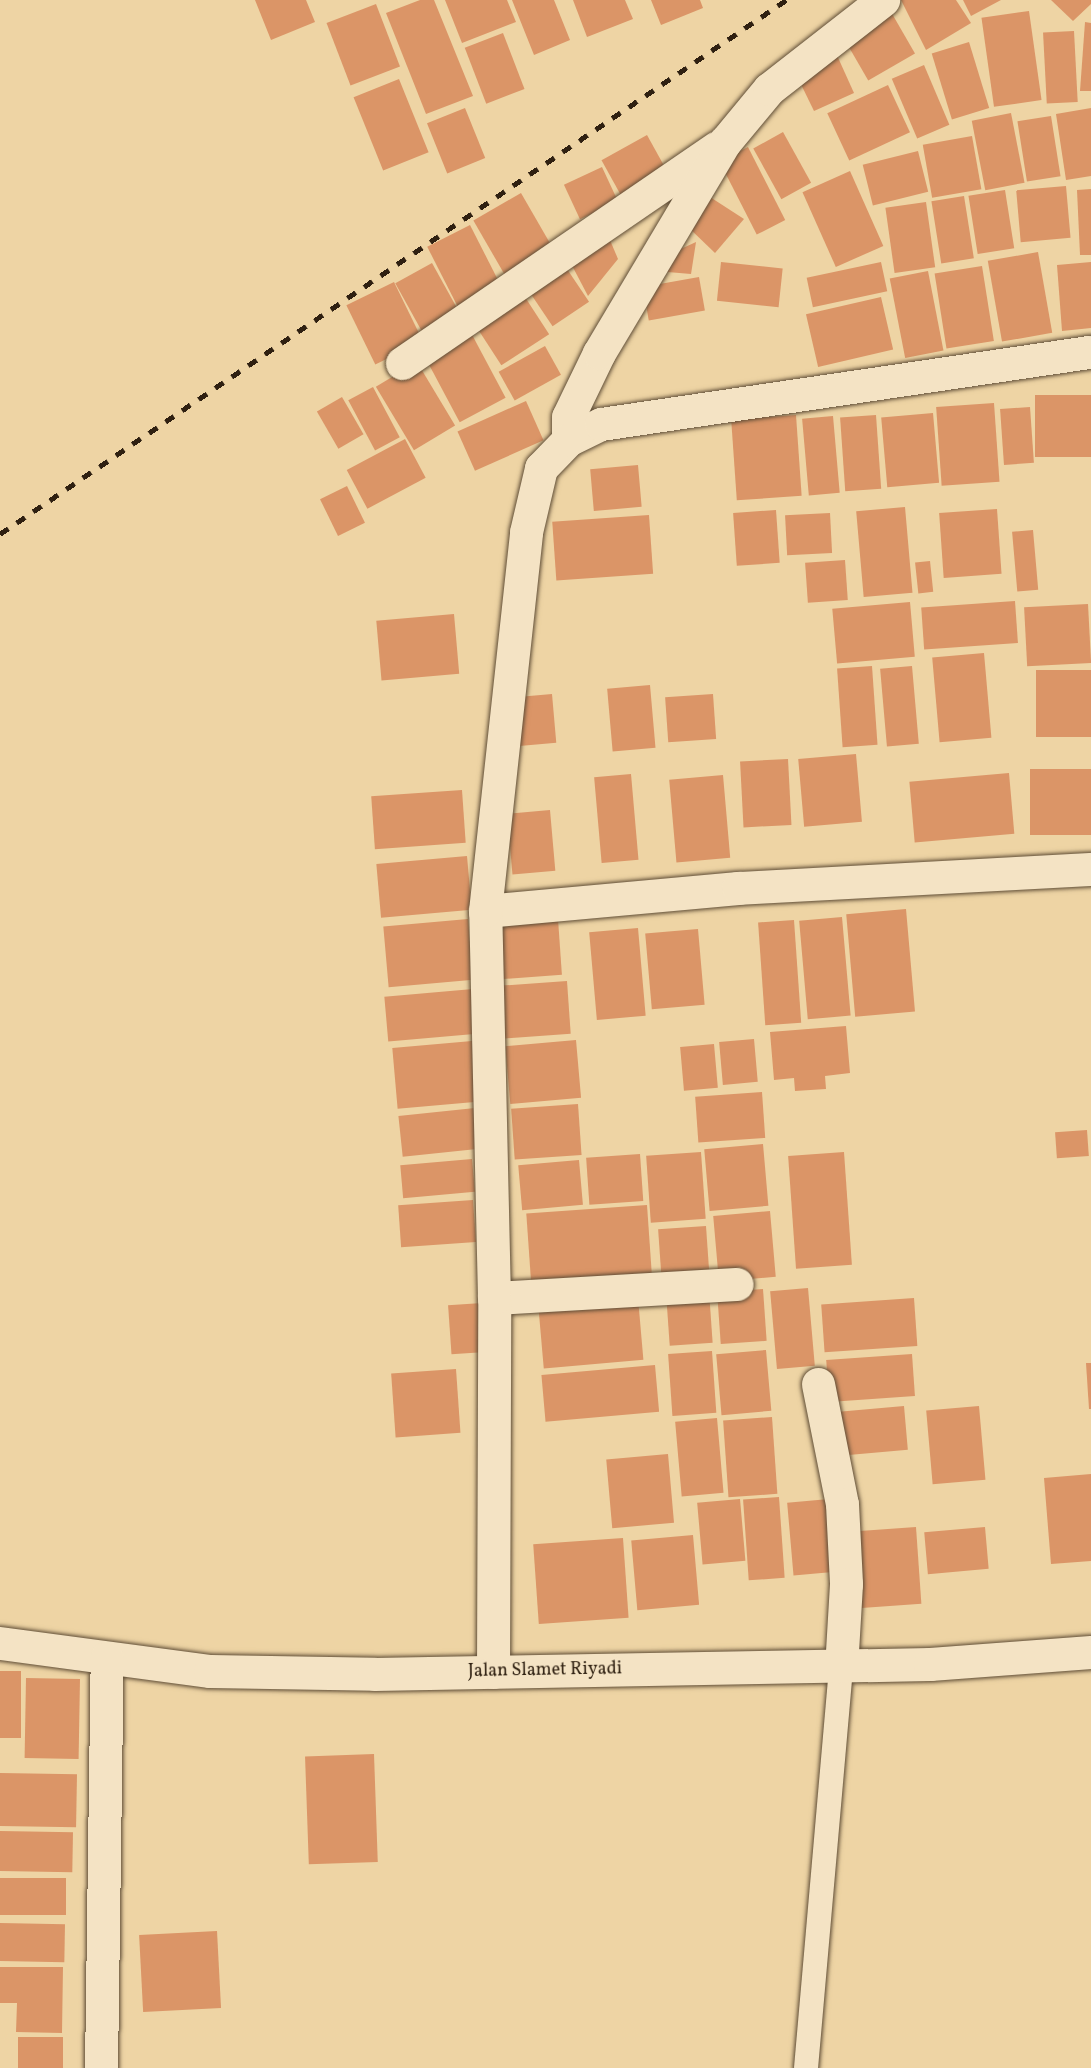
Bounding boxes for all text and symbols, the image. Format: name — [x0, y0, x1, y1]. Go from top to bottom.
street label: Jalan Slamet Riyadi — [468, 1659, 622, 1683]

